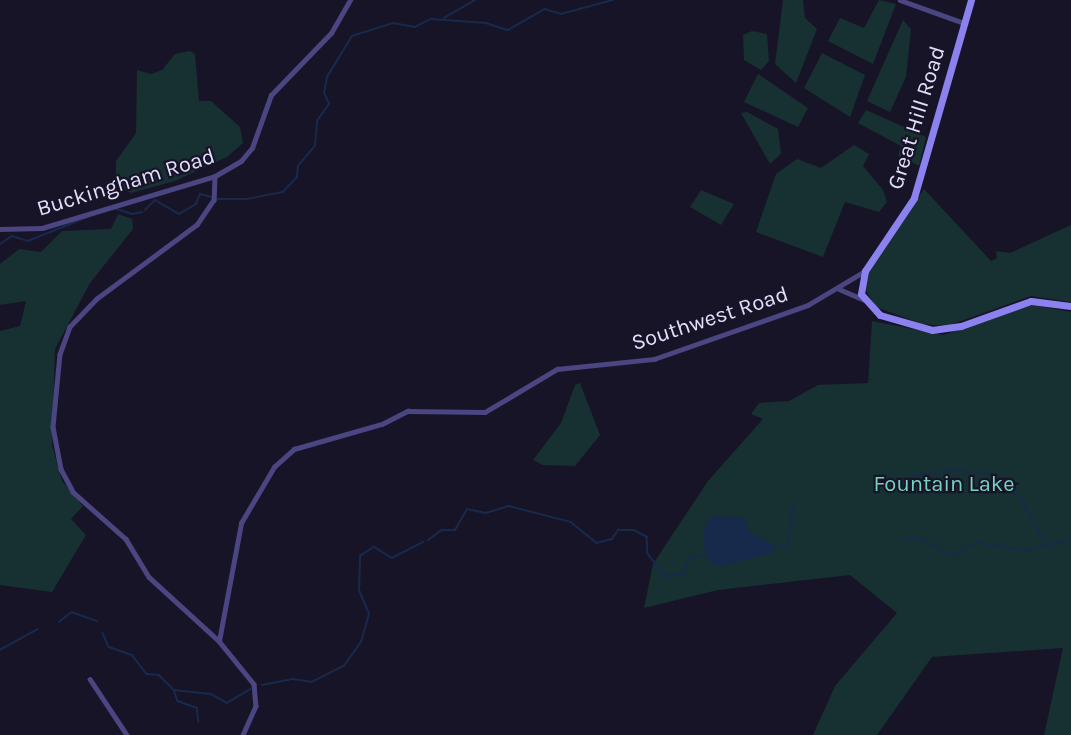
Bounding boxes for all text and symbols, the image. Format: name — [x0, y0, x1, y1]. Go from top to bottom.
street label: Great Hill Road — [883, 43, 951, 193]
street label: Buckingham Road — [34, 143, 218, 223]
street label: Southwest Road — [628, 281, 792, 357]
park label: Fountain Lake — [873, 472, 1015, 498]

